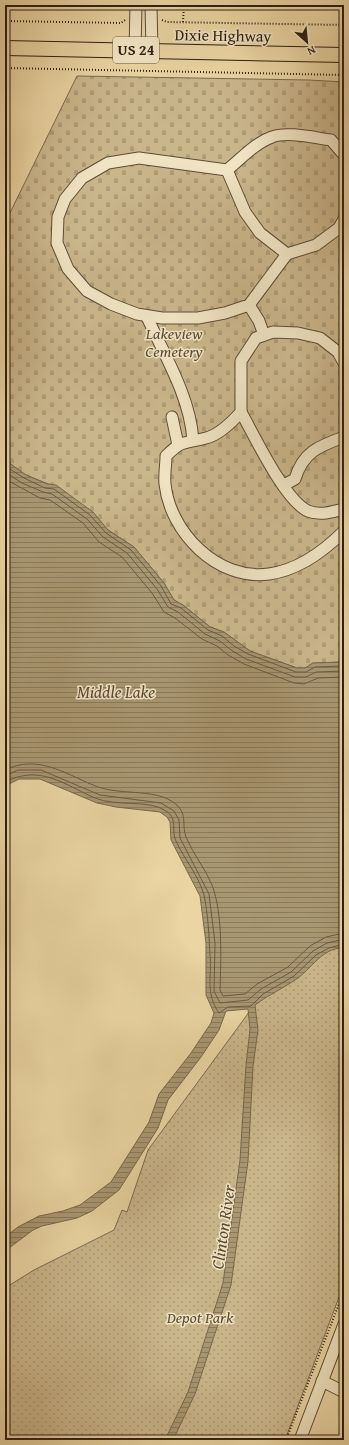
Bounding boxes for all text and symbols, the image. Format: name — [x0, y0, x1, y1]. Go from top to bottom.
street label: Dixie Highway — [175, 22, 272, 48]
north arrow — [287, 22, 327, 62]
road number: US 24 — [113, 37, 159, 63]
text: N — [304, 42, 318, 60]
park label: Lakeview Cemetery — [145, 321, 203, 363]
water label: Middle Lake — [77, 679, 155, 704]
water label: Clinton River — [204, 1183, 241, 1270]
park label: Depot Park — [166, 1305, 234, 1329]

